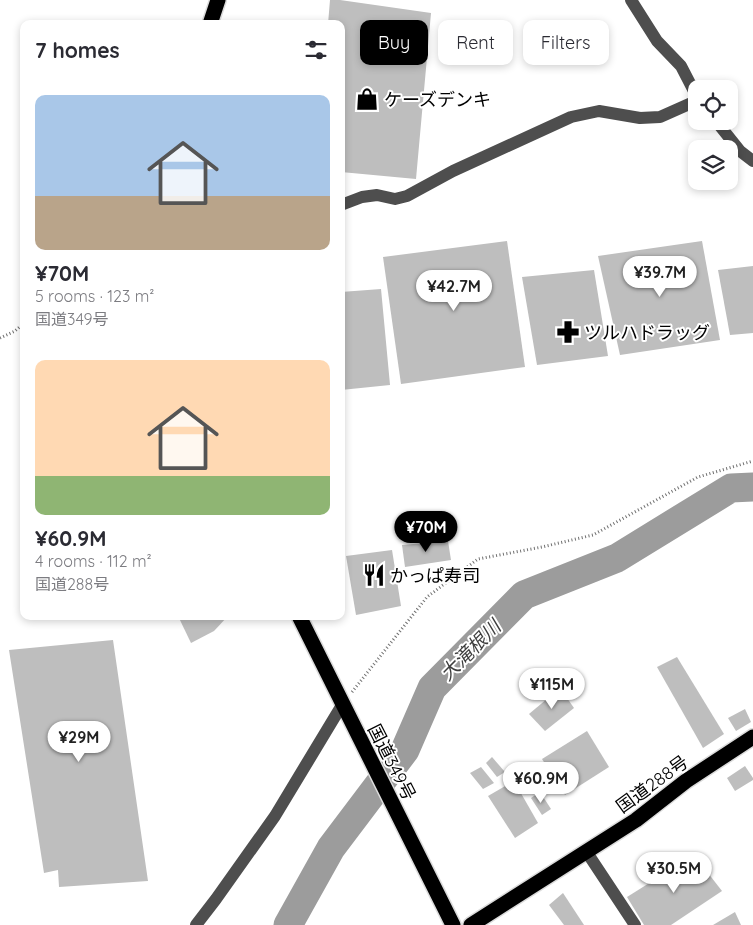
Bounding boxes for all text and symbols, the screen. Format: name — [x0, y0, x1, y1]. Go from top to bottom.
chip: Buy — [360, 20, 428, 65]
chip: Rent — [438, 20, 513, 65]
chip: Filters — [523, 20, 609, 65]
icon: filters — [302, 36, 330, 64]
text: 7 homes — [35, 37, 120, 63]
map controls — [688, 80, 738, 190]
button: locate — [688, 80, 738, 130]
shop icon: ケーズデンキ — [354, 86, 380, 112]
place label: ケーズデンキ — [384, 88, 491, 111]
icon: home — [138, 128, 228, 218]
button: layers — [688, 140, 738, 190]
pin: ¥39.7M — [619, 256, 701, 298]
text: ¥70M — [35, 260, 89, 286]
text: ¥39.7M — [634, 262, 686, 282]
pin: ¥42.7M — [413, 270, 495, 312]
text: ¥42.7M — [427, 276, 481, 296]
text: 5 rooms · 123 m² — [35, 286, 154, 306]
text: 国道349号 — [35, 309, 108, 329]
pharmacy icon: ツルハドラッグ — [555, 319, 581, 345]
place label: ツルハドラッグ — [584, 321, 710, 344]
icon: home — [138, 393, 228, 483]
pin: ¥70M — [396, 510, 456, 553]
text: ¥70M — [405, 517, 447, 537]
text: ¥60.9M — [35, 525, 106, 551]
text: 4 rooms · 112 m² — [35, 551, 152, 571]
restaurant icon: かっぱ寿司 — [361, 562, 387, 588]
place label: かっぱ寿司 — [390, 564, 480, 587]
text: 国道288号 — [35, 574, 109, 594]
water label: 大滝根川 — [435, 613, 507, 685]
pin: ¥115M — [517, 668, 587, 710]
text: ¥115M — [530, 674, 574, 694]
pin: ¥29M — [49, 720, 109, 763]
street label: 国道349号 — [363, 720, 421, 804]
text: ¥29M — [59, 727, 99, 747]
street label: 国道288号 — [611, 750, 693, 818]
pin: ¥60.9M — [500, 762, 582, 804]
text: ¥60.9M — [514, 768, 568, 788]
pin: ¥30.5M — [633, 852, 715, 894]
text: ¥30.5M — [647, 858, 701, 878]

